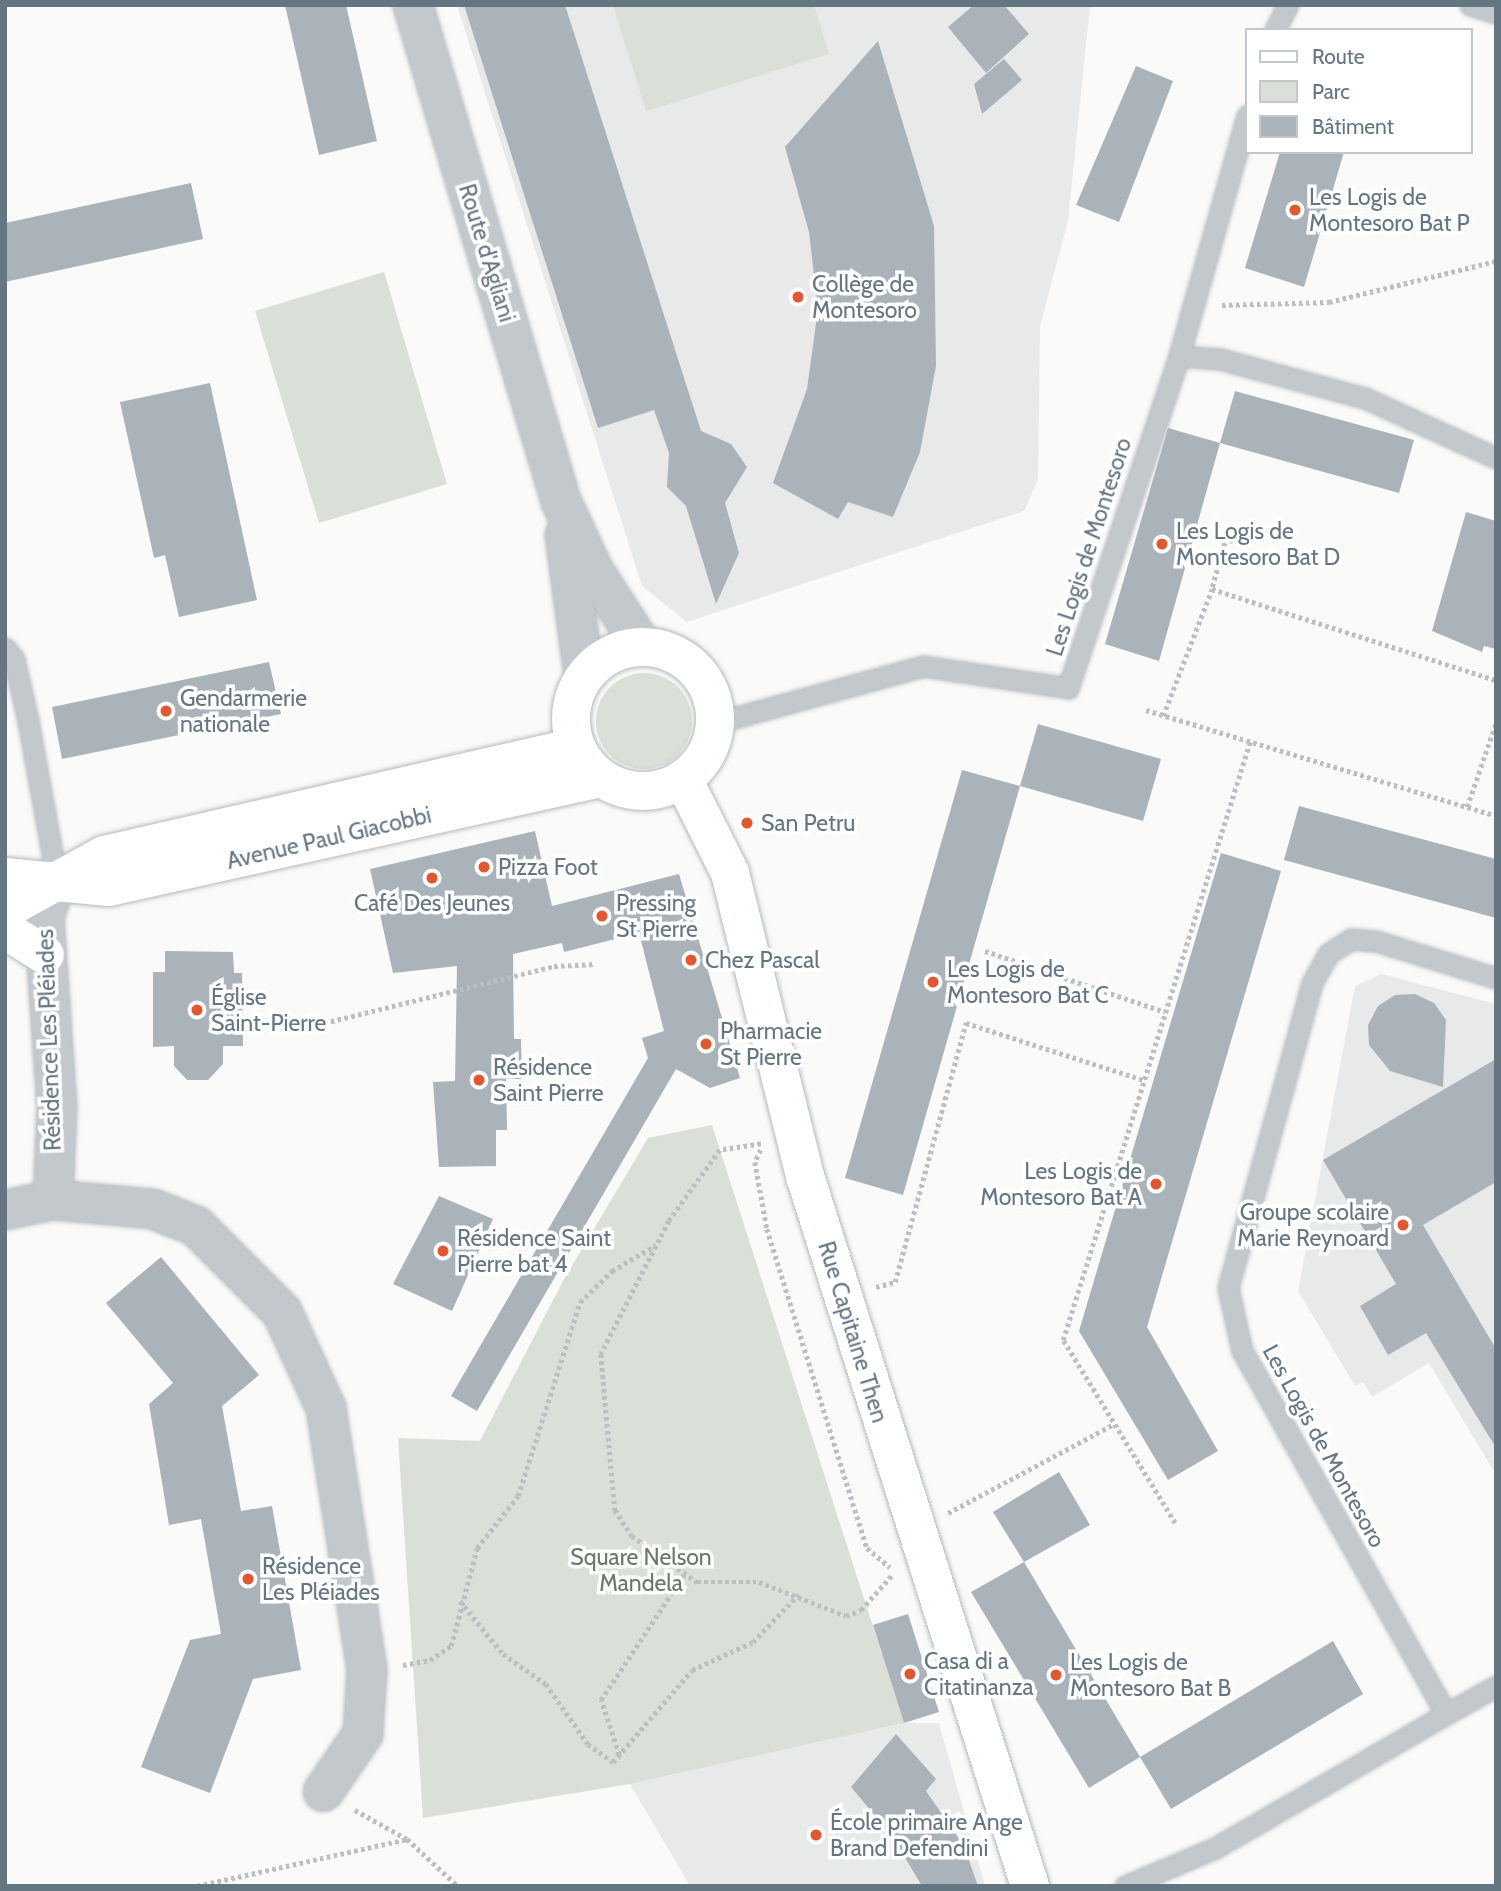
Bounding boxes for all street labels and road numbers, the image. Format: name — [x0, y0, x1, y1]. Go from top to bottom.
street label: Route d'Agliani — [453, 181, 521, 325]
street label: Les Logis de Montesoro — [1041, 434, 1137, 660]
street label: Avenue Paul Giacobbi — [224, 801, 434, 875]
street label: Résidence Les Pléiades — [31, 929, 67, 1151]
street label: Rue Capitaine Then — [812, 1238, 894, 1426]
street label: Les Logis de Montesoro — [1257, 1340, 1391, 1552]

